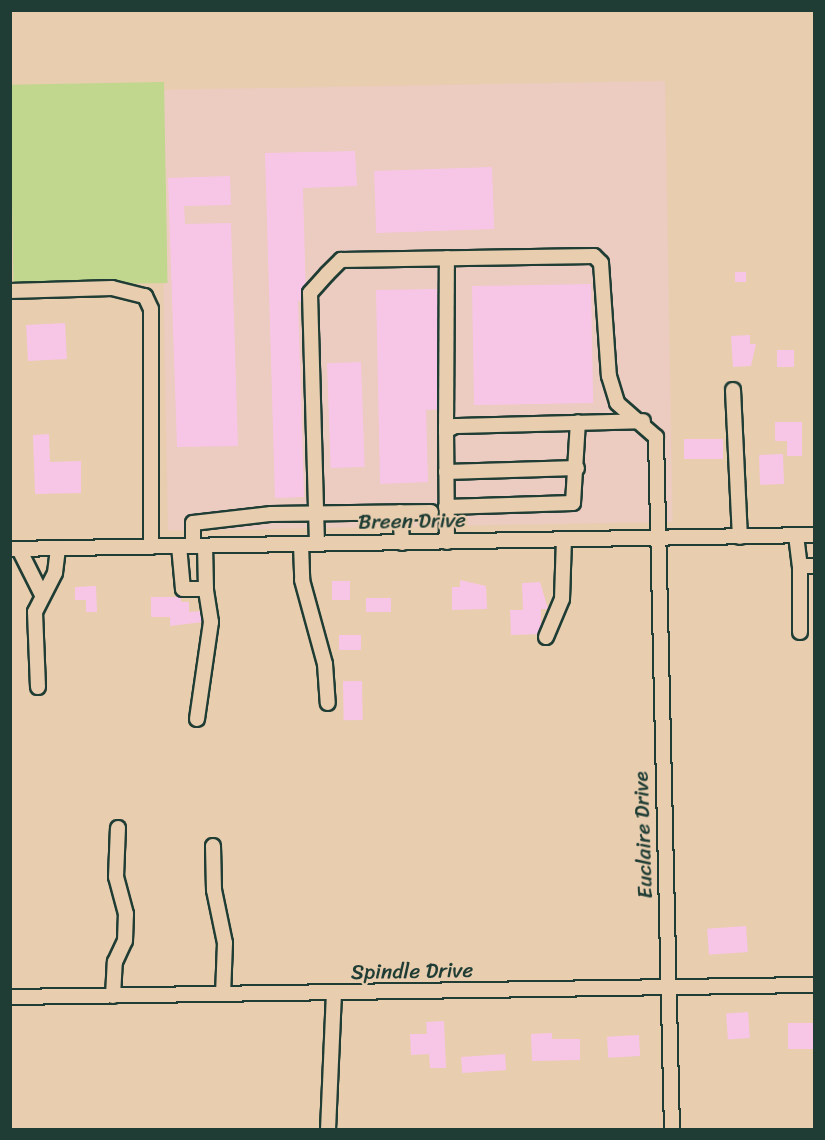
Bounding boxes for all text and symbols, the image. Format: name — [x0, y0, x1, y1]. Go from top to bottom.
street label: Breen Drive — [358, 507, 466, 535]
street label: Euclaire Drive — [628, 771, 658, 899]
street label: Spindle Drive — [351, 957, 473, 985]

